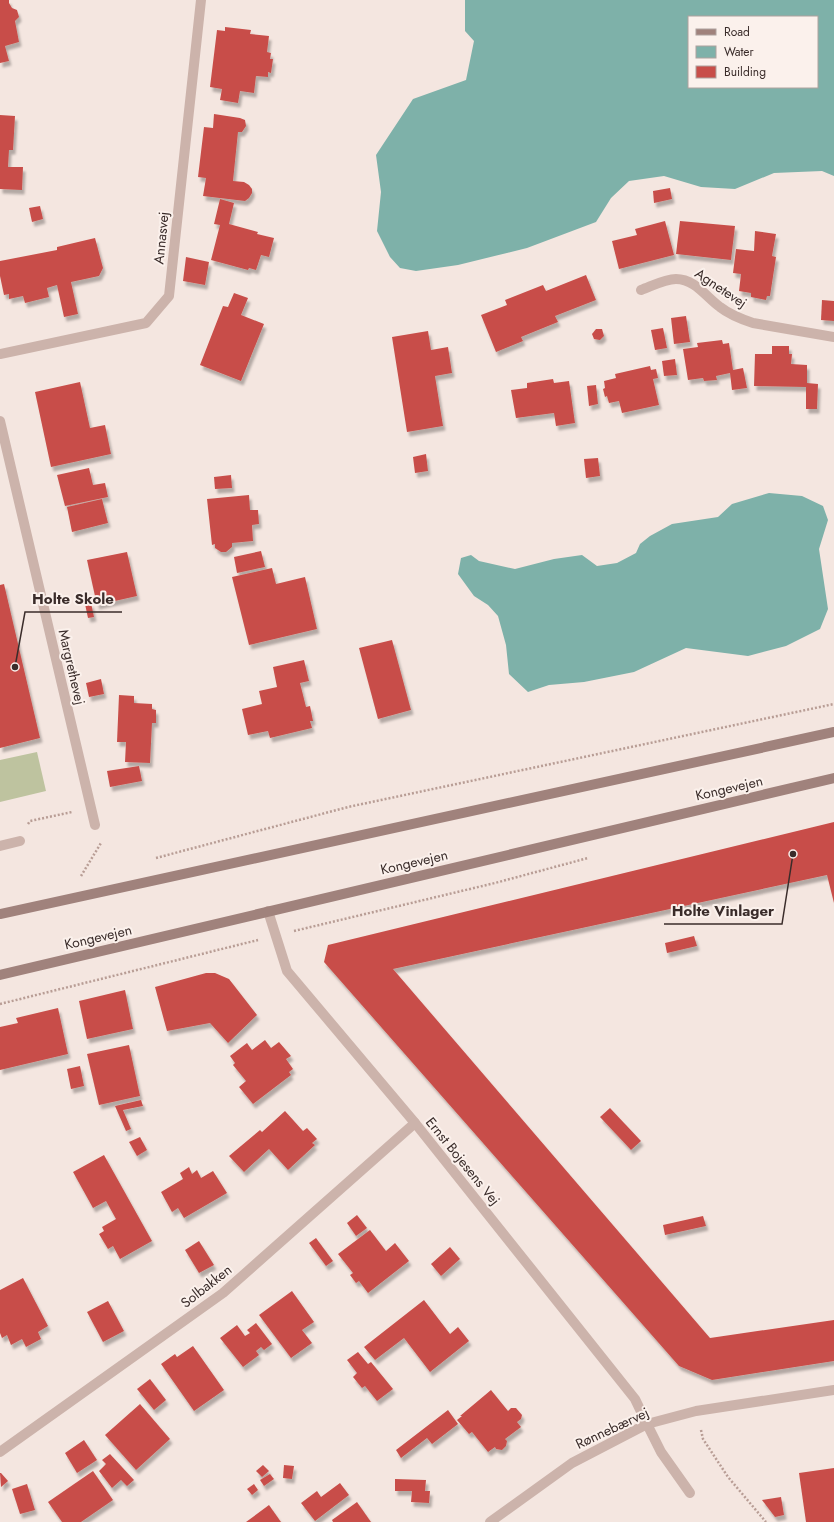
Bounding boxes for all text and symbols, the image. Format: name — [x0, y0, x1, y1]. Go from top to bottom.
legend — [688, 16, 818, 88]
text: Road — [724, 23, 750, 41]
text: Water — [724, 43, 755, 61]
text: Building — [724, 63, 766, 81]
street label: Annasvej — [148, 211, 174, 265]
street label: Agnetevej — [691, 263, 751, 313]
callout: Holte Skole — [25, 585, 122, 612]
text: Holte Skole — [32, 588, 114, 610]
street label: Margrethevej — [54, 627, 90, 707]
street label: Kongevejen — [693, 771, 765, 805]
street label: Kongevejen — [378, 845, 450, 879]
callout: Holte Vinlager — [664, 897, 782, 924]
text: Holte Vinlager — [672, 900, 775, 922]
street label: Kongevejen — [62, 920, 134, 954]
street label: Ernst Bojesens Vej — [421, 1113, 505, 1209]
street label: Solbakken — [176, 1260, 236, 1312]
street label: Rønnebærvej — [572, 1402, 652, 1454]

